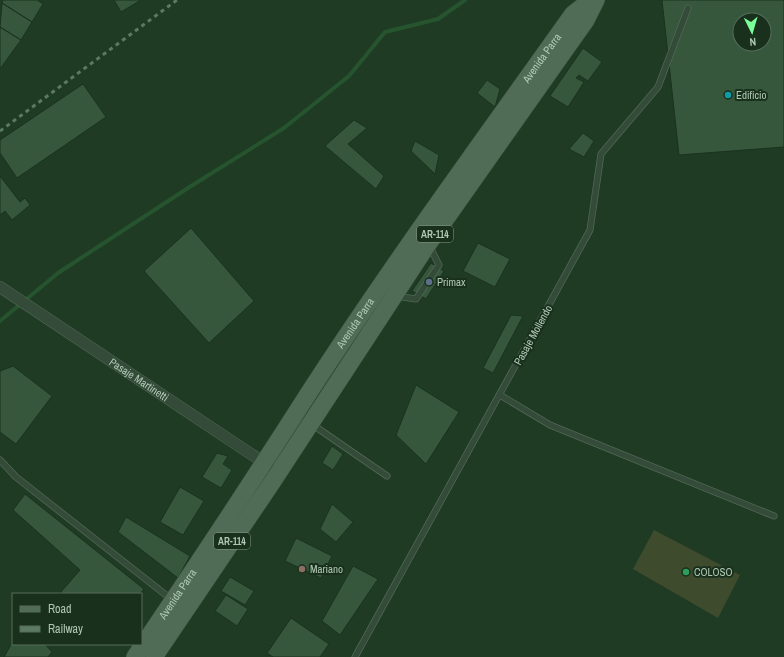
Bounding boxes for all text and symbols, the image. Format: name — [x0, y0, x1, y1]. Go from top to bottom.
north arrow — [732, 12, 772, 52]
street label: Avenida Parra — [519, 30, 564, 86]
text: N — [749, 35, 757, 49]
place label: Edificio — [736, 88, 767, 102]
marker: Edificio — [723, 90, 733, 100]
road number: AR-114 — [417, 226, 453, 242]
place label: Primax — [437, 275, 466, 289]
marker: Primax — [424, 277, 434, 287]
street label: Avenida Parra — [333, 295, 377, 352]
street label: Pasaje Mollendo — [511, 302, 555, 368]
street label: Pasaje Martinetti — [107, 355, 171, 404]
road number: AR-114 — [214, 533, 250, 549]
place label: Mariano — [310, 562, 343, 576]
marker: Mariano — [297, 564, 307, 574]
place label: COLOSO — [694, 565, 733, 579]
street label: Avenida Parra — [155, 566, 199, 623]
marker: COLOSO — [681, 567, 691, 577]
legend — [12, 593, 142, 645]
text: Road — [48, 601, 72, 617]
text: Railway — [48, 621, 83, 637]

